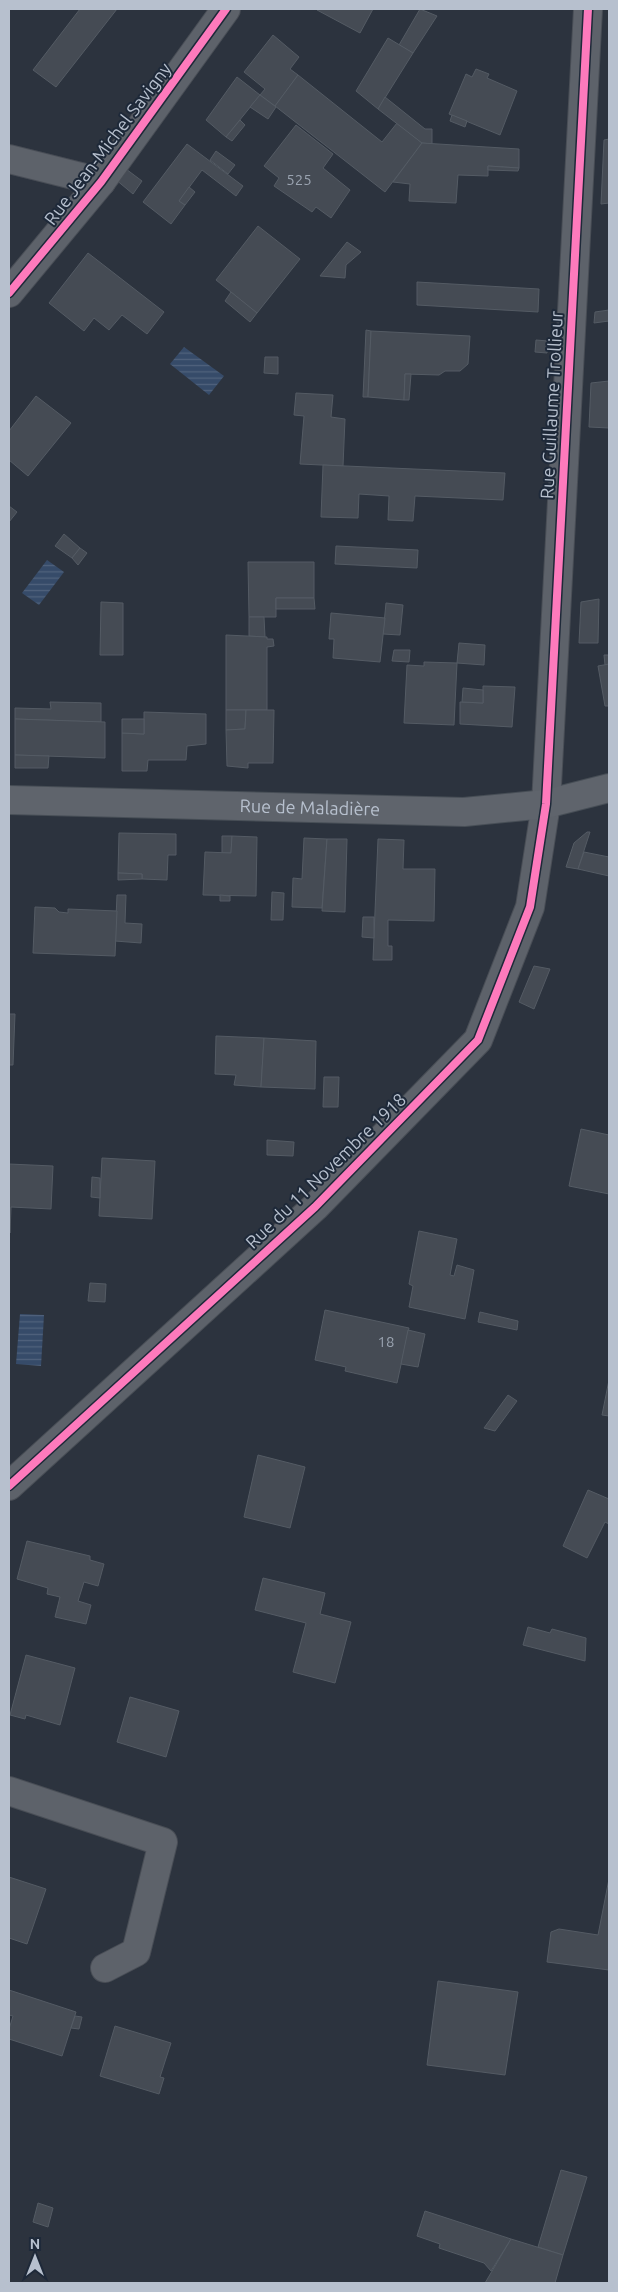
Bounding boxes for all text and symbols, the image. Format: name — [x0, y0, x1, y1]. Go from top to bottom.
street label: Rue Jean-Michel Savigny — [40, 58, 175, 228]
house number: 525 — [286, 171, 312, 188]
street label: Rue Guillaume Trollieur — [536, 310, 566, 499]
street label: Rue de Maladière — [239, 795, 381, 819]
street label: Rue du 11 Novembre 1918 — [241, 1089, 409, 1252]
house number: 18 — [378, 1333, 394, 1350]
north arrow — [10, 2232, 60, 2282]
text: N — [30, 2236, 40, 2252]

